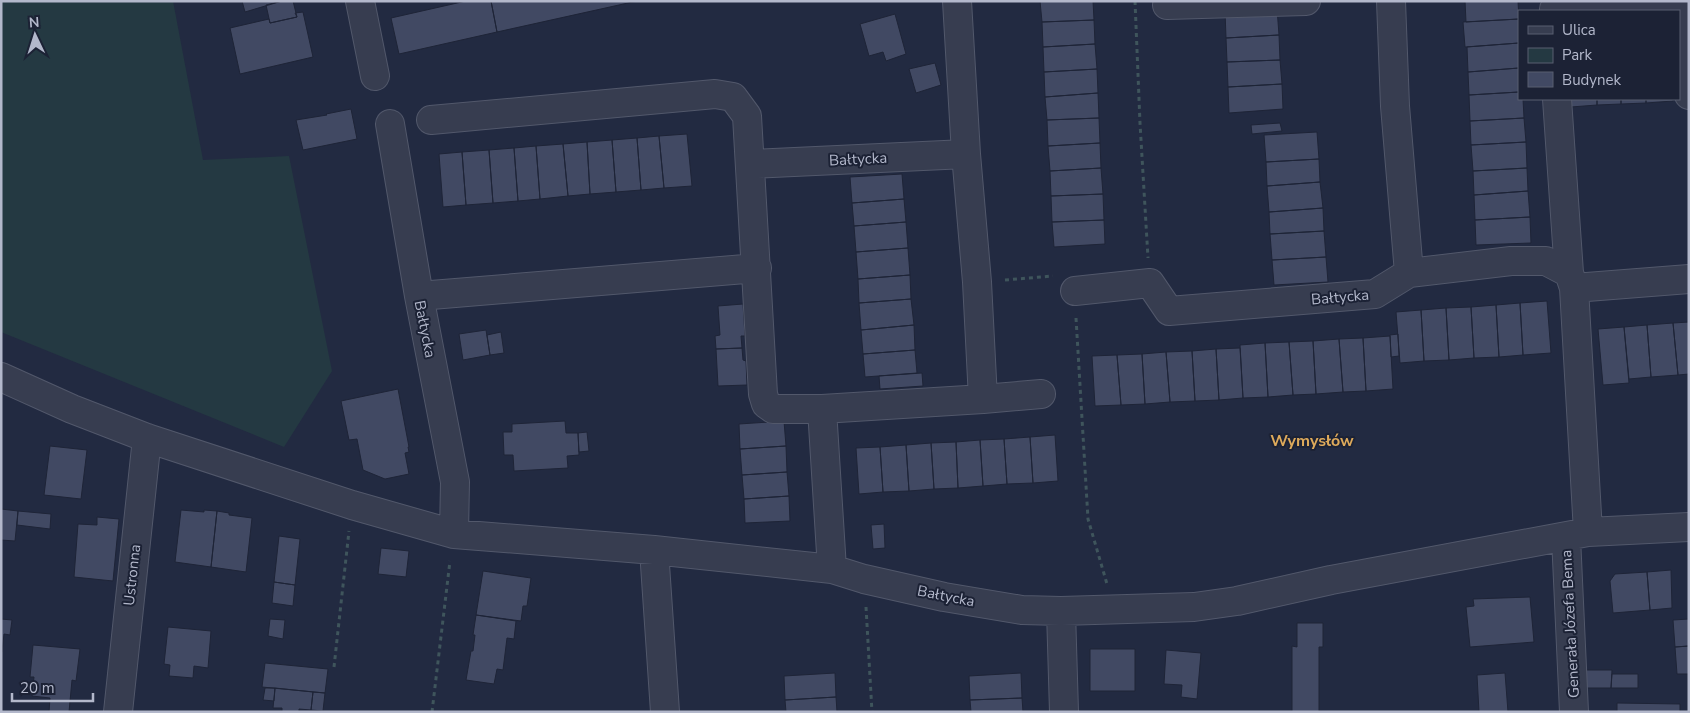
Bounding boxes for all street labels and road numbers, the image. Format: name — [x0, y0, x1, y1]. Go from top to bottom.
street label: Bałtycka — [828, 147, 888, 171]
street label: Bałtycka — [1310, 285, 1370, 309]
street label: Bałtycka — [410, 299, 440, 359]
street label: Ustronna — [119, 543, 145, 607]
street label: Generała Józefa Bema — [1556, 549, 1584, 699]
street label: Bałtycka — [916, 581, 976, 611]

